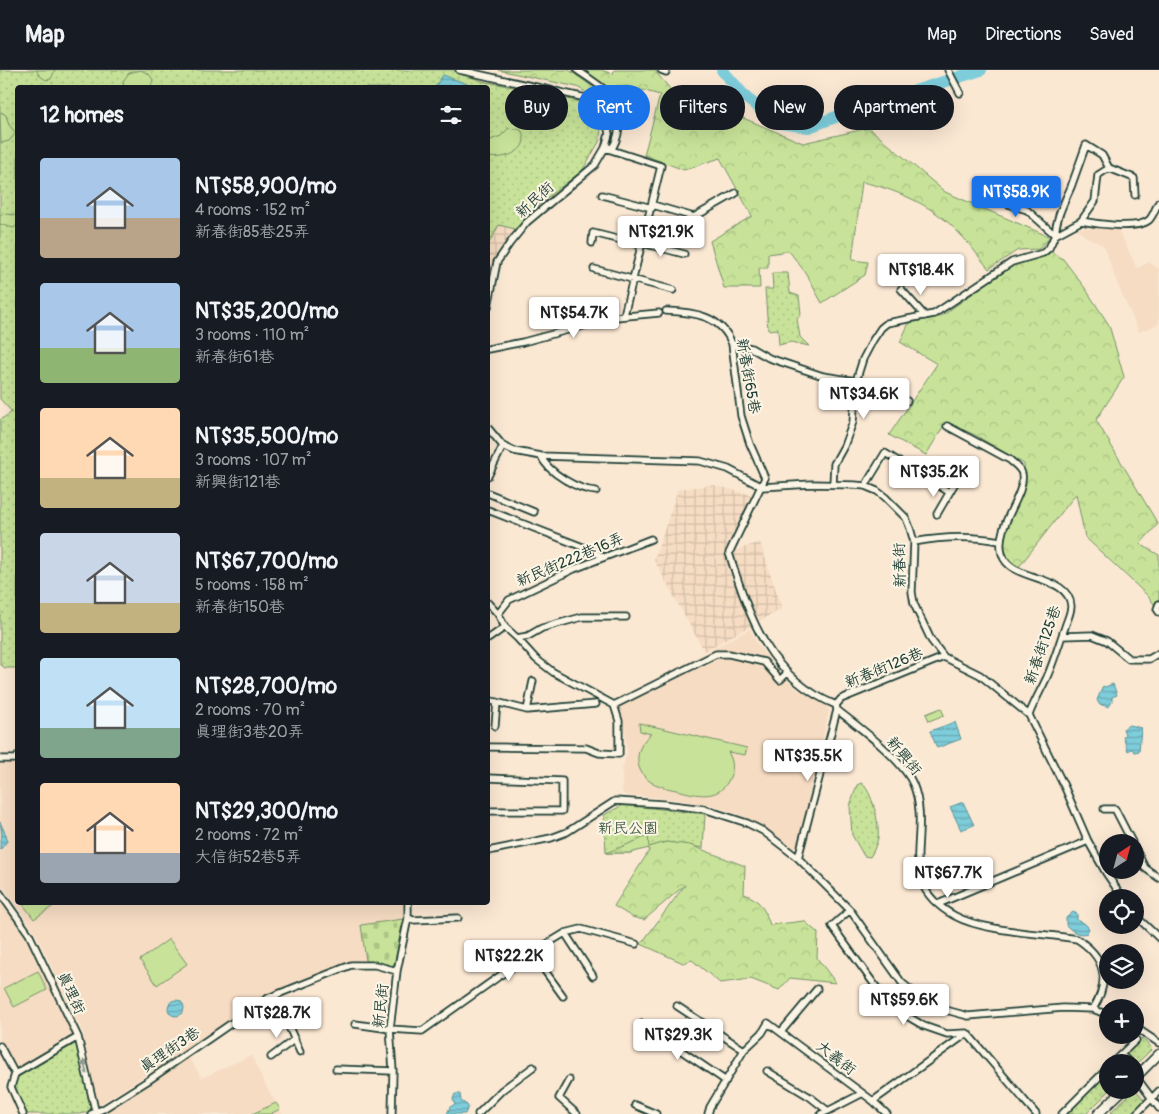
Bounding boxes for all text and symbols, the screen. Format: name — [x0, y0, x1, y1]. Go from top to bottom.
text: Map — [25, 20, 65, 49]
text: Map — [927, 23, 957, 46]
text: Directions — [985, 23, 1061, 46]
text: Saved — [1089, 23, 1134, 46]
chip: Buy — [505, 85, 568, 130]
chip: Rent — [578, 85, 650, 130]
chip: Filters — [660, 85, 745, 130]
chip: New — [755, 85, 824, 130]
chip: Apartment — [834, 85, 954, 130]
icon: filters — [437, 101, 465, 129]
text: 12 homes — [40, 102, 123, 129]
text: NT$58,900/mo — [195, 173, 337, 200]
pin: NT$58.9K — [964, 176, 1068, 218]
icon: home — [80, 178, 140, 238]
street label: 新民街 — [512, 178, 558, 222]
text: NT$58.9K — [983, 182, 1049, 202]
text: 4 rooms · 152 m² — [195, 200, 310, 220]
pin: NT$21.9K — [609, 216, 713, 258]
text: 新春街85巷25弄 — [195, 222, 309, 242]
text: NT$21.9K — [629, 222, 693, 242]
pin: NT$18.4K — [869, 254, 973, 296]
text: NT$18.4K — [888, 260, 954, 280]
pin: NT$54.7K — [522, 296, 626, 339]
text: NT$35,200/mo — [195, 298, 339, 325]
icon: home — [80, 303, 140, 363]
text: NT$54.7K — [540, 303, 608, 323]
text: 3 rooms · 110 m² — [195, 325, 309, 345]
street label: 新春街65巷 — [732, 336, 764, 416]
text: 新春街61巷 — [195, 347, 275, 367]
pin: NT$34.6K — [812, 378, 916, 420]
text: NT$34.6K — [829, 384, 899, 404]
text: NT$35,500/mo — [195, 423, 338, 450]
icon: home — [80, 428, 140, 488]
text: 3 rooms · 107 m² — [195, 450, 312, 470]
pin: NT$35.2K — [882, 456, 986, 498]
text: NT$35.2K — [900, 462, 968, 482]
text: 新興街121巷 — [195, 472, 280, 492]
street label: 新民街222巷16弄 — [513, 529, 627, 591]
street label: 新春街 — [890, 542, 910, 588]
text: NT$67,700/mo — [195, 548, 338, 575]
icon: home — [80, 553, 140, 613]
text: 5 rooms · 158 m² — [195, 575, 309, 595]
text: 新春街150巷 — [195, 597, 285, 617]
street label: 新春街125巷 — [1021, 603, 1065, 687]
street label: 新春街126巷 — [842, 644, 926, 692]
text: NT$28,700/mo — [195, 673, 337, 700]
icon: home — [80, 678, 140, 738]
text: 2 rooms · 70 m² — [195, 700, 305, 720]
text: 真理街3巷20弄 — [195, 722, 304, 742]
street label: 新興街 — [882, 733, 926, 779]
pin: NT$35.5K — [756, 740, 860, 782]
text: NT$35.5K — [774, 746, 842, 766]
text: NT$29,300/mo — [195, 798, 338, 825]
icon: home — [80, 803, 140, 863]
park label: 新民公園 — [598, 819, 658, 838]
text: 2 rooms · 72 m² — [195, 825, 303, 845]
north arrow — [1099, 834, 1144, 879]
map controls — [1099, 834, 1144, 1099]
text: 大信街52巷5弄 — [195, 847, 301, 867]
pin: NT$67.7K — [896, 856, 1000, 899]
text: NT$67.7K — [914, 863, 982, 883]
button: locate — [1099, 889, 1144, 934]
pin: NT$22.2K — [457, 940, 561, 982]
button: layers — [1099, 944, 1144, 989]
text: NT$22.2K — [475, 946, 543, 966]
street label: 真理街 — [53, 969, 89, 1017]
street label: 新民街 — [369, 983, 393, 1029]
pin: NT$59.6K — [852, 984, 956, 1026]
text: NT$59.6K — [870, 990, 938, 1010]
pin: NT$28.7K — [225, 996, 329, 1039]
button: + — [1099, 999, 1144, 1044]
text: NT$28.7K — [244, 1003, 311, 1023]
pin: NT$29.3K — [626, 1018, 730, 1061]
street label: 真理街3巷 — [136, 1023, 204, 1077]
text: NT$29.3K — [644, 1025, 712, 1045]
street label: 大義街 — [812, 1037, 860, 1079]
button: − — [1099, 1054, 1144, 1099]
one-way arrow — [81, 1059, 89, 1074]

